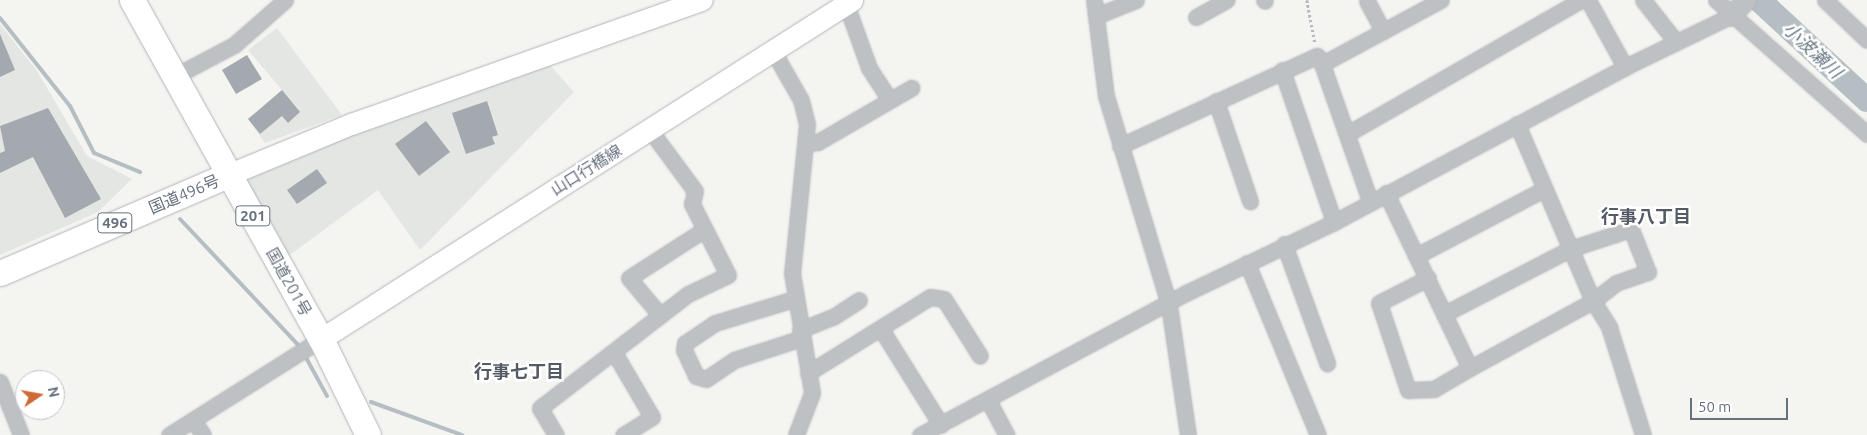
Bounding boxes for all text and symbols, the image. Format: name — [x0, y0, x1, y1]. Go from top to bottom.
water label: 小波瀬川 — [1779, 18, 1847, 82]
street label: 山口行橋線 — [547, 141, 625, 199]
street label: 国道496号 — [146, 170, 222, 218]
road number: 201 — [234, 204, 272, 228]
district label: 行事八丁目 — [1601, 205, 1691, 227]
road number: 496 — [96, 210, 134, 236]
street label: 国道201号 — [262, 245, 316, 319]
district label: 行事七丁目 — [474, 360, 564, 382]
north arrow — [15, 370, 65, 420]
text: N — [45, 385, 63, 399]
scale bar — [1692, 388, 1790, 420]
text: 50 m — [1698, 398, 1731, 415]

